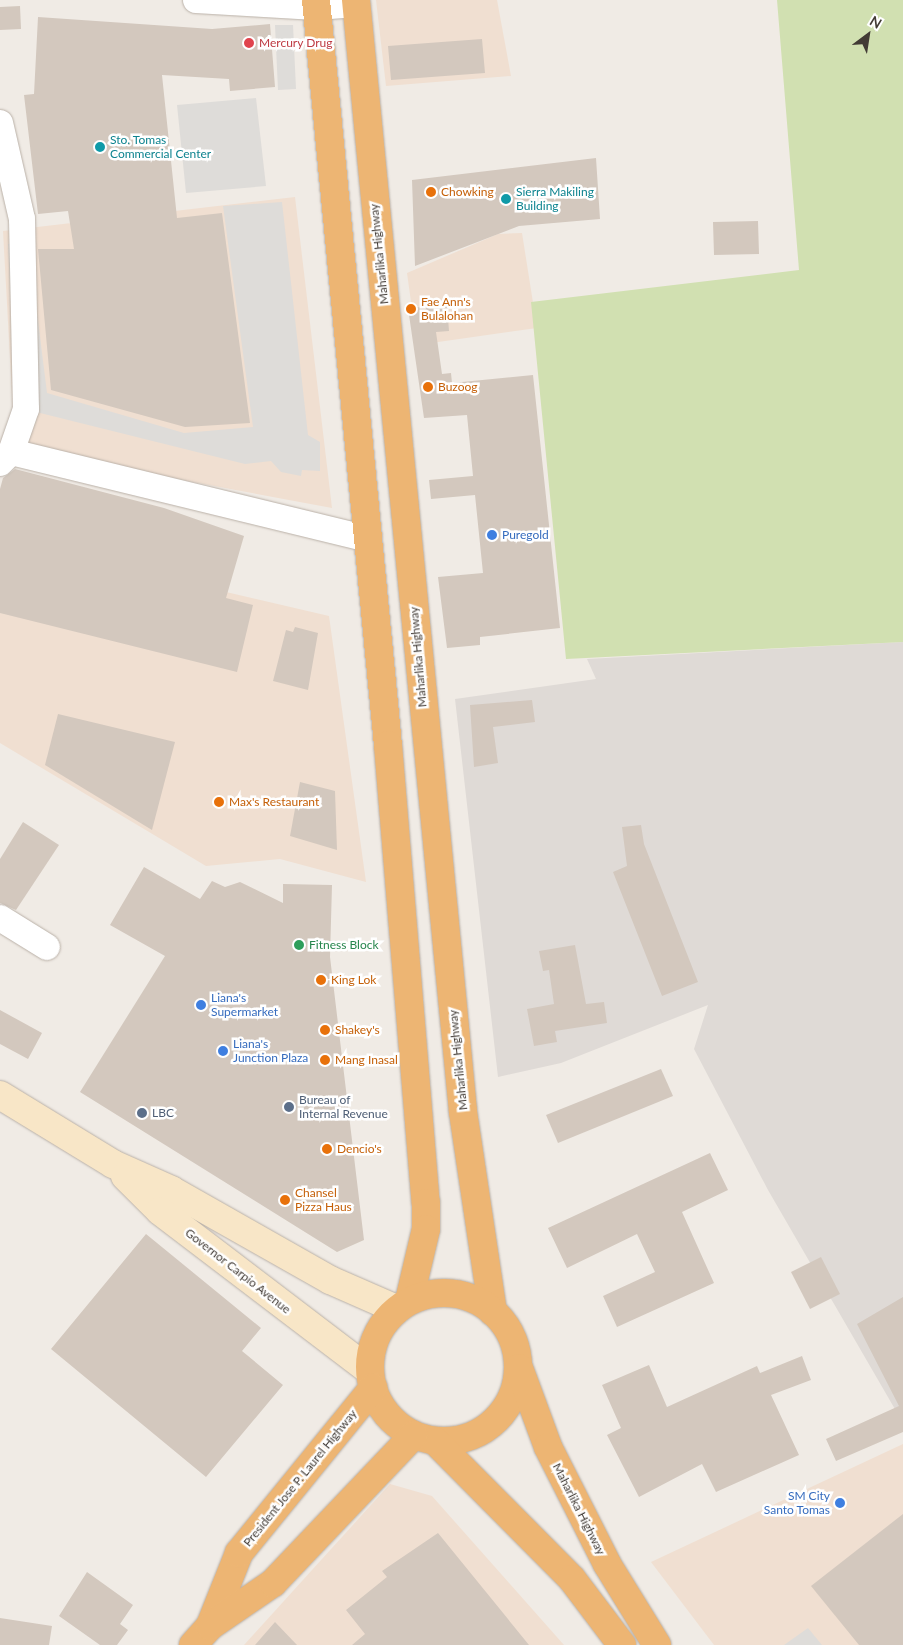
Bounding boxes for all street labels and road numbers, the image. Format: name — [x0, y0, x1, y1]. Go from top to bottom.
street label: Maharlika Highway — [367, 203, 391, 305]
street label: Maharlika Highway — [406, 606, 430, 708]
street label: Maharlika Highway — [446, 1009, 470, 1111]
street label: Governor Carpio Avenue — [182, 1225, 294, 1317]
street label: President Jose P. Laurel Highway — [240, 1407, 360, 1549]
street label: Maharlika Highway — [550, 1461, 608, 1557]

